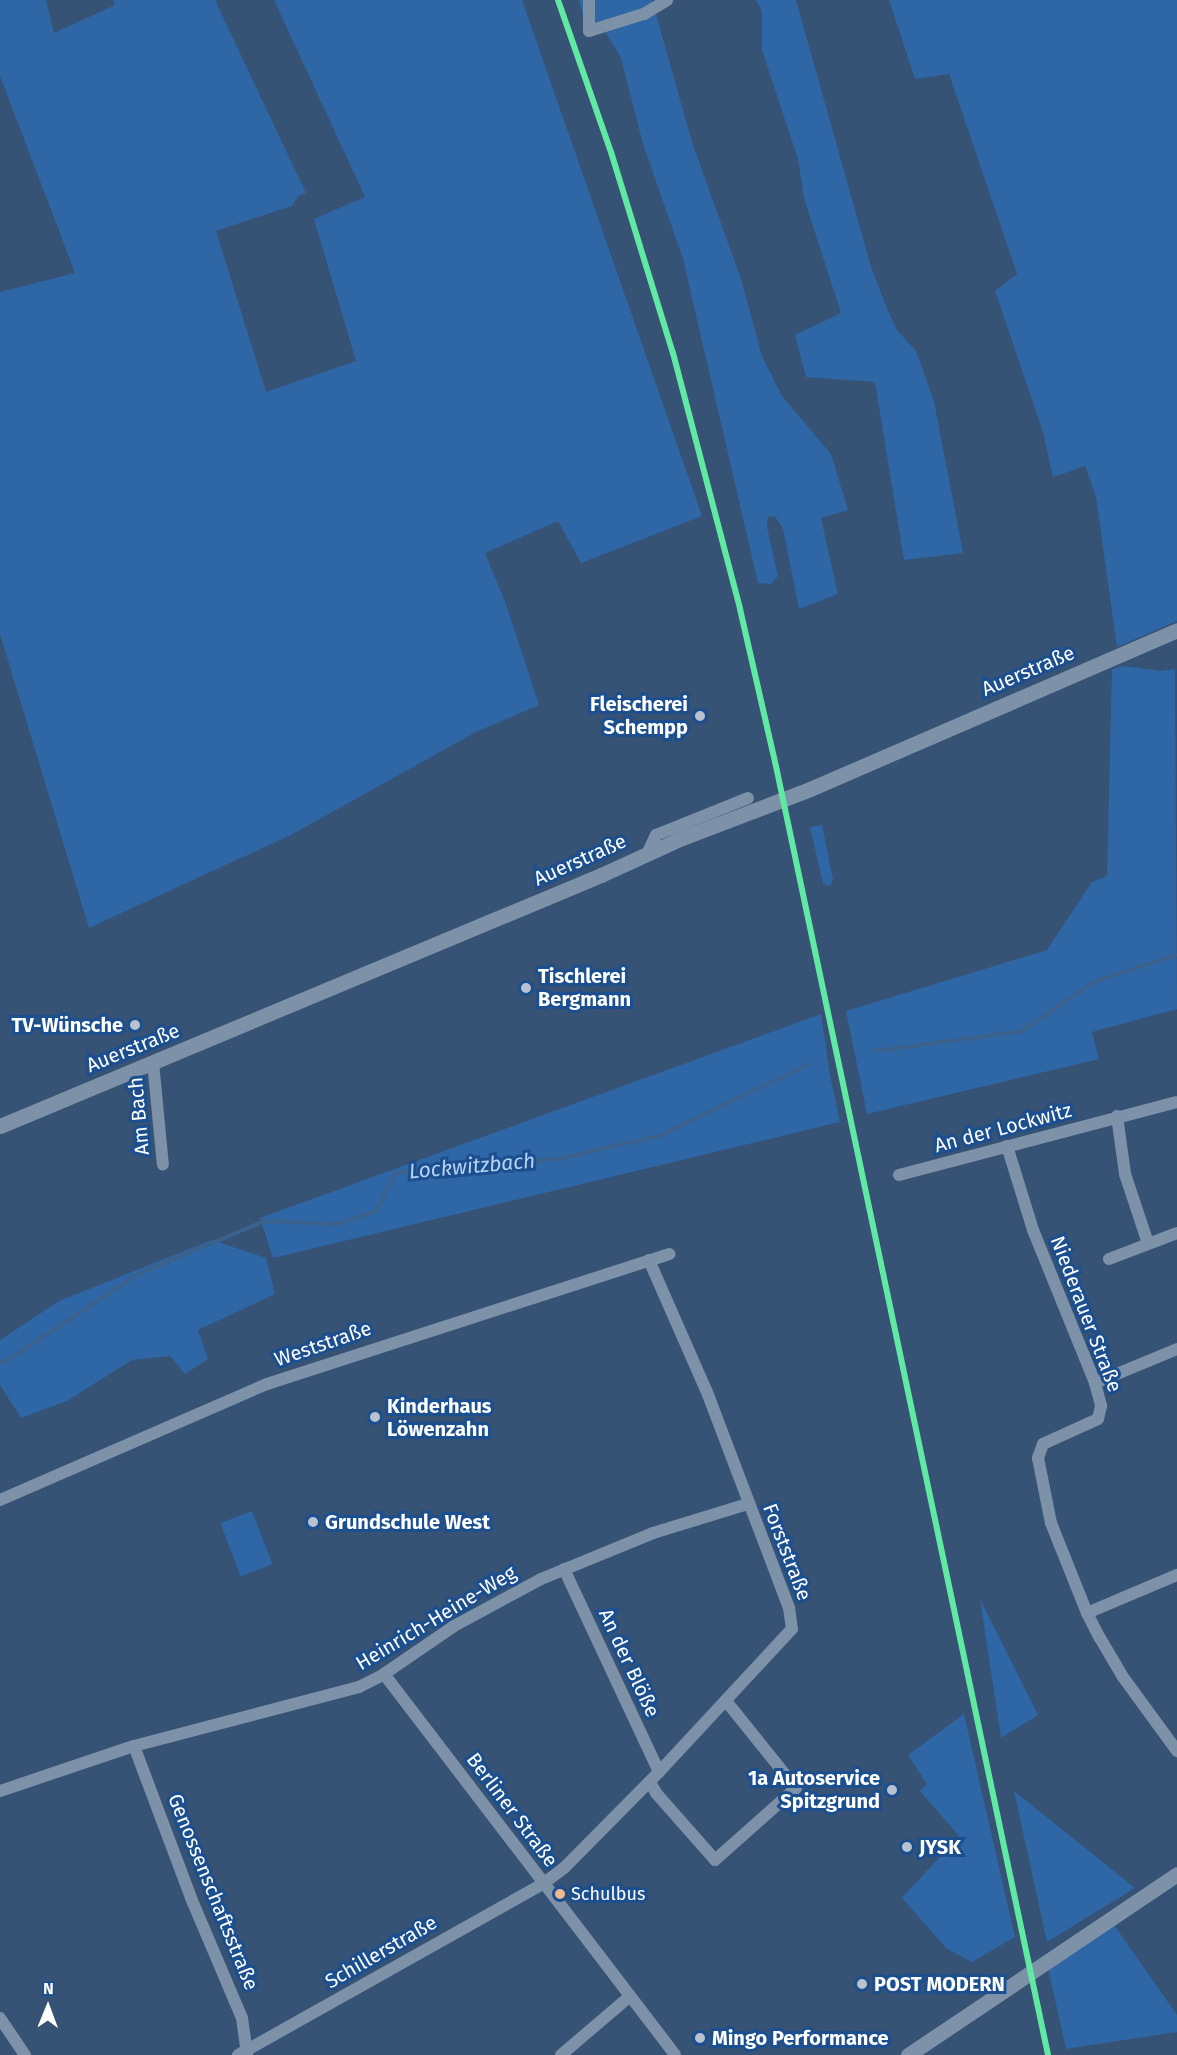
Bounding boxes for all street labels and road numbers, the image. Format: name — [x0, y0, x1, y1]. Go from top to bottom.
street label: Auerstraße — [978, 641, 1078, 701]
street label: Auerstraße — [530, 829, 630, 891]
street label: Auerstraße — [83, 1018, 183, 1078]
street label: Am Bach — [124, 1076, 154, 1156]
street label: An der Lockwitz — [932, 1098, 1074, 1158]
street label: Niederauer Straße — [1045, 1233, 1127, 1395]
street label: Weststraße — [271, 1316, 375, 1372]
street label: Forststraße — [758, 1500, 816, 1604]
street label: Heinrich-Heine-Weg — [351, 1561, 521, 1675]
street label: An der Blöße — [593, 1605, 665, 1721]
street label: Berliner Straße — [461, 1748, 563, 1872]
street label: Genossenschaftsstraße — [163, 1790, 263, 1994]
street label: Schillerstraße — [321, 1910, 441, 1994]

